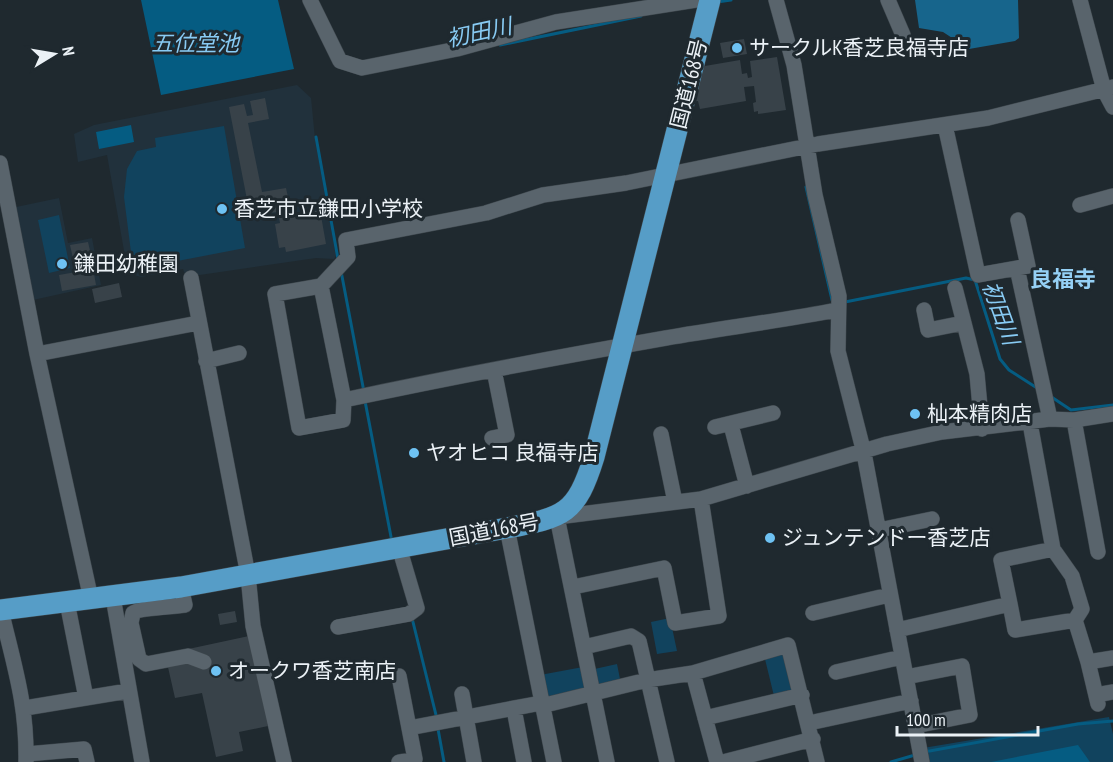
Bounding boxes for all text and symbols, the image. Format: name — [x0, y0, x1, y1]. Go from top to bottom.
water label: 初田川 — [444, 11, 516, 53]
north arrow — [24, 24, 84, 84]
water label: 五位堂池 — [151, 29, 241, 57]
place label: サークルK香芝良福寺店 — [749, 34, 969, 61]
street label: 国道168号 — [664, 36, 713, 131]
marker: サークルK香芝良福寺店 — [730, 41, 744, 55]
text: N — [58, 45, 79, 57]
place label: 香芝市立鎌田小学校 — [234, 195, 423, 222]
marker: 香芝市立鎌田小学校 — [215, 202, 229, 216]
place label: 鎌田幼稚園 — [74, 250, 179, 277]
marker: 鎌田幼稚園 — [55, 257, 69, 271]
district label: 良福寺 — [1030, 265, 1096, 293]
water label: 初田川 — [977, 277, 1026, 351]
place label: 杣本精肉店 — [927, 400, 1032, 427]
marker: 杣本精肉店 — [908, 407, 922, 421]
place label: ヤオヒコ 良福寺店 — [426, 439, 598, 466]
marker: ヤオヒコ 良福寺店 — [407, 446, 421, 460]
street label: 国道168号 — [446, 508, 541, 551]
place label: ジュンテンドー香芝店 — [782, 524, 991, 551]
marker: ジュンテンドー香芝店 — [763, 531, 777, 545]
place label: オークワ香芝南店 — [228, 657, 396, 684]
marker: オークワ香芝南店 — [209, 664, 223, 678]
scale bar — [897, 699, 1038, 737]
text: 100 m — [906, 708, 946, 731]

